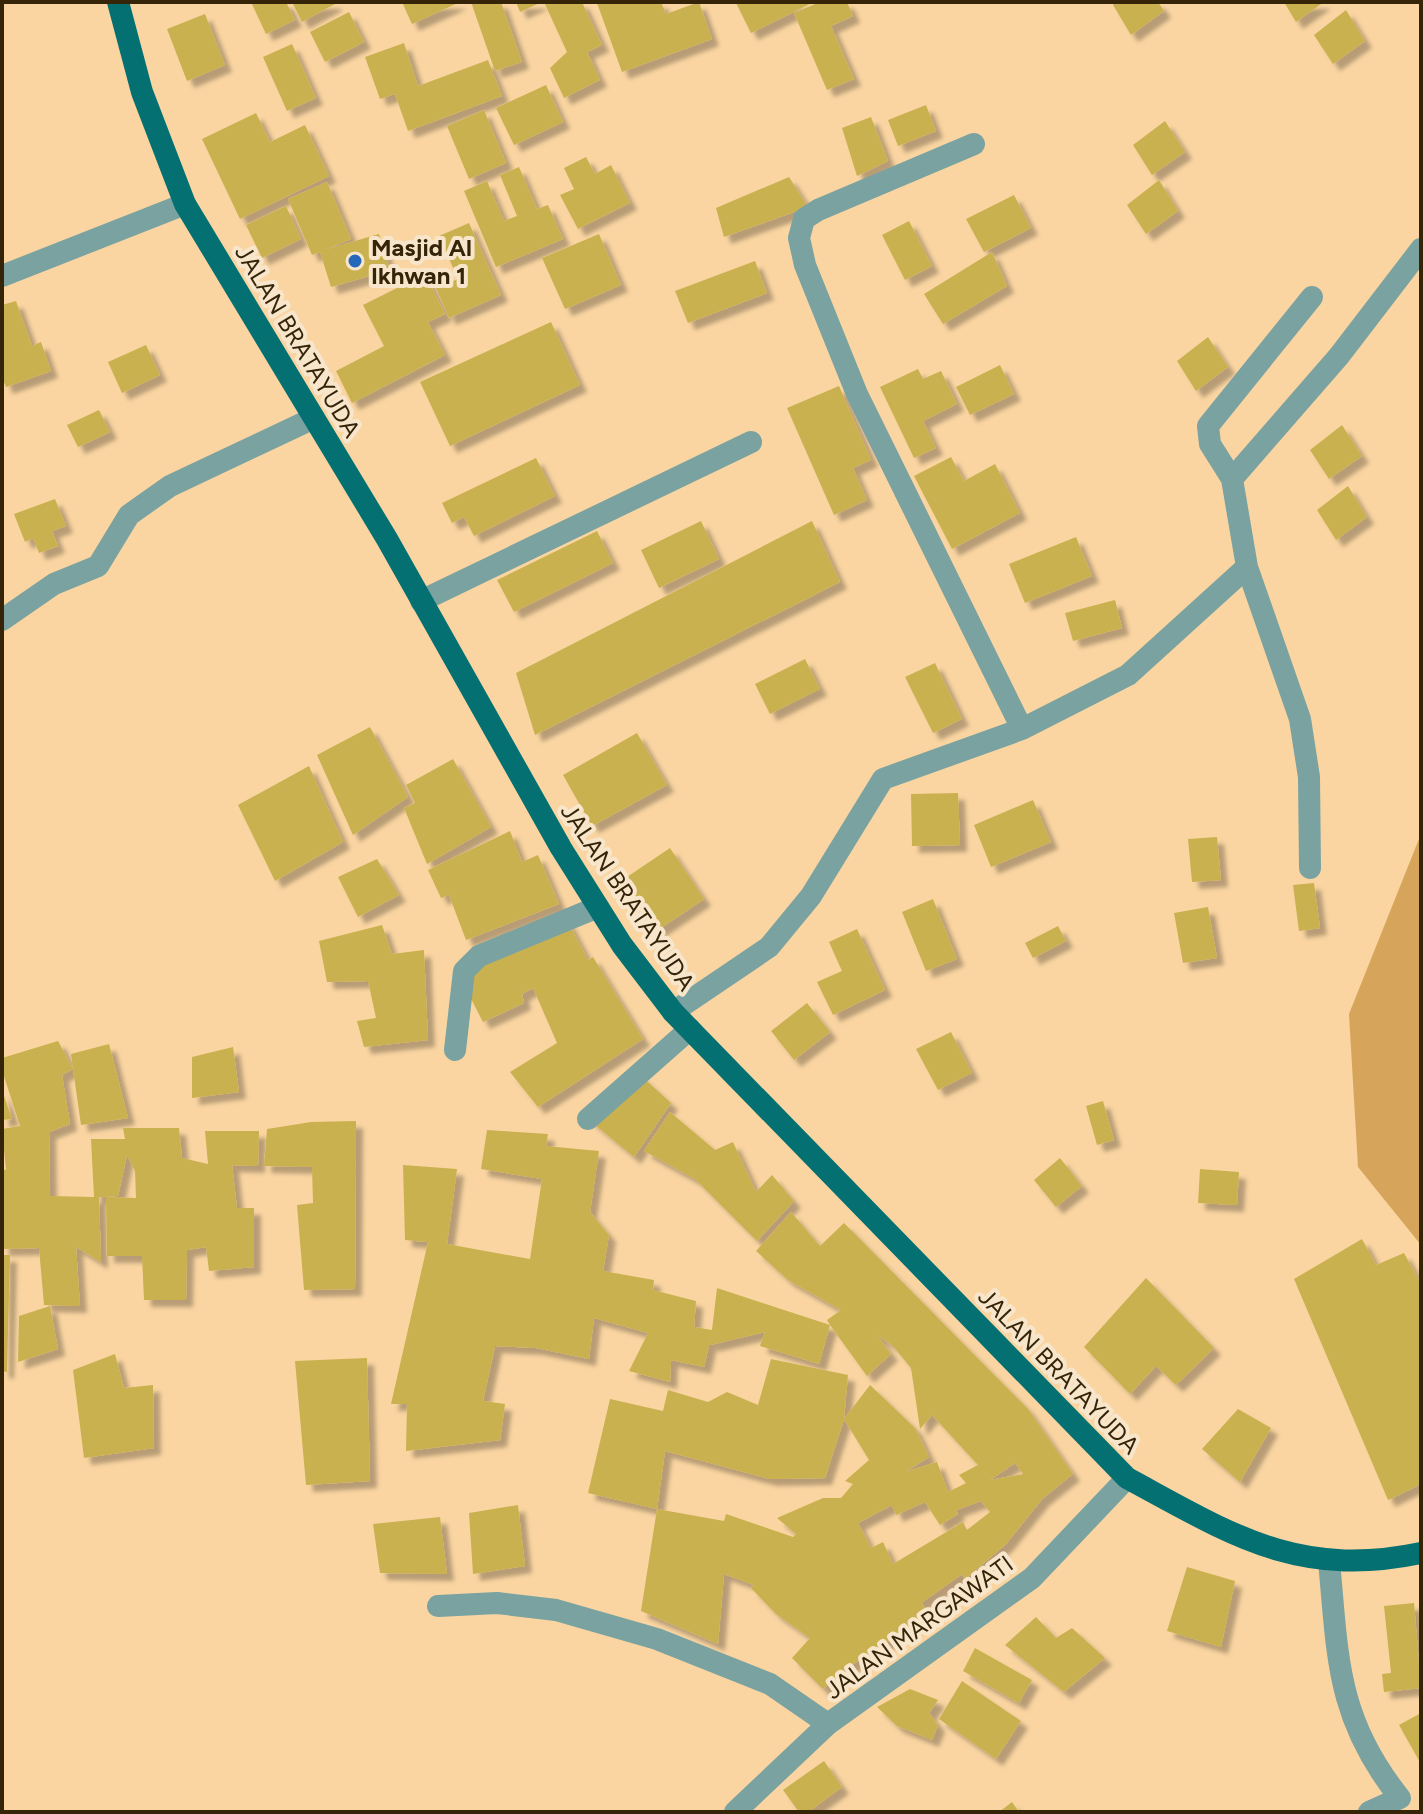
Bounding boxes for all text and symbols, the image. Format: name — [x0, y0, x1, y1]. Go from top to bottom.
place label: Masjid Al Ikhwan 1 — [371, 233, 472, 290]
street label: JALAN BRATAYUDA — [229, 240, 367, 443]
marker: Masjid Al Ikhwan 1 — [346, 252, 364, 270]
street label: JALAN BRATAYUDA — [555, 798, 702, 997]
street label: JALAN BRATAYUDA — [972, 1282, 1146, 1460]
street label: JALAN MARGAWATI — [820, 1549, 1018, 1705]

